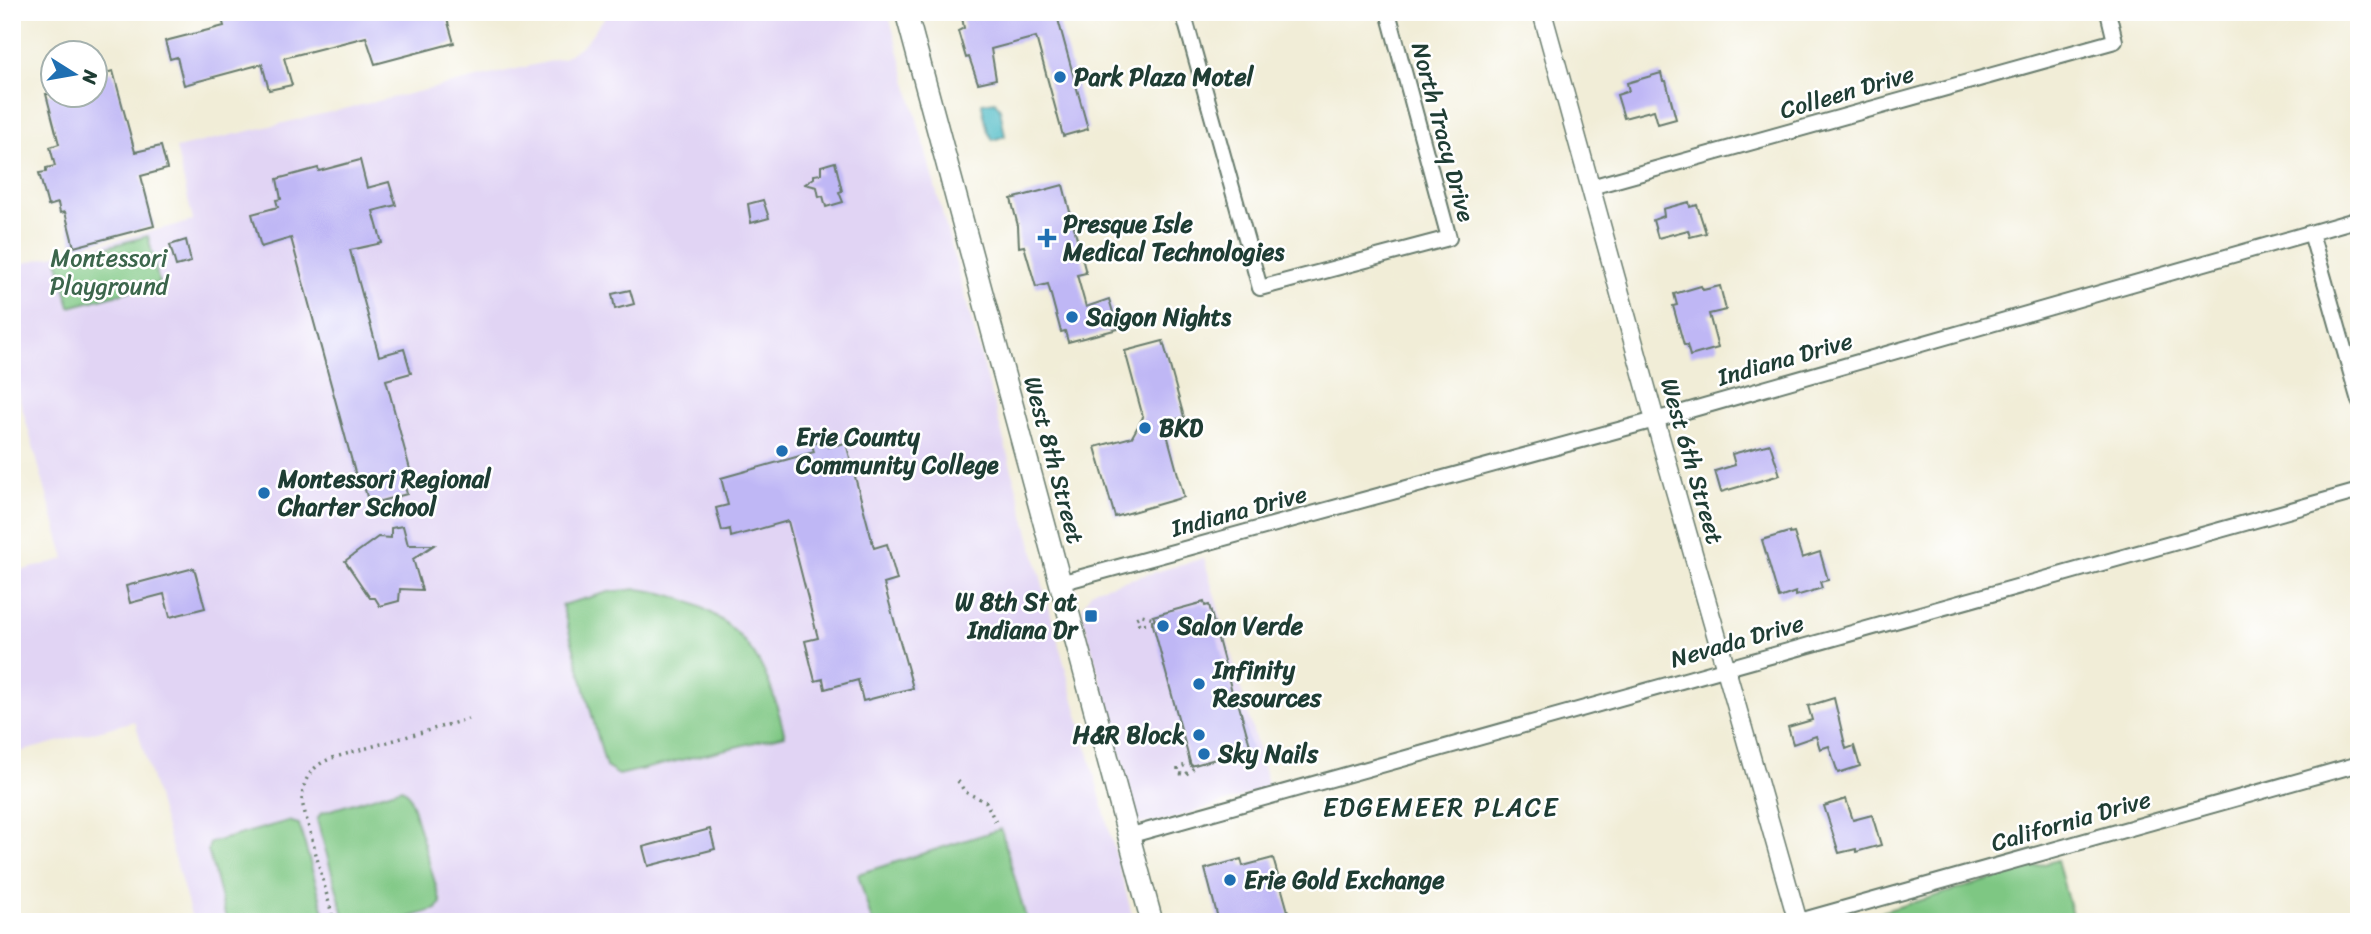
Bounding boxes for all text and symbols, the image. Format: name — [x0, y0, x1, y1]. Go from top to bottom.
street label: North Tracy Drive — [1399, 37, 1487, 227]
north arrow — [38, 38, 108, 108]
street label: Colleen Drive — [1775, 53, 1919, 131]
place label: Park Plaza Motel — [1074, 56, 1255, 98]
text: N — [73, 67, 108, 88]
marker: Park Plaza Motel — [1052, 69, 1068, 85]
place label: Presque Isle Medical Technologies — [1062, 203, 1285, 273]
marker: Presque Isle Medical Technologies — [1037, 228, 1057, 248]
park label: Montessori Playground — [50, 237, 170, 307]
place label: Saigon Nights — [1085, 296, 1232, 338]
marker: Saigon Nights — [1064, 309, 1080, 325]
street label: Indiana Drive — [1711, 320, 1858, 399]
street label: West 8th Street — [1011, 371, 1097, 549]
street label: West 6th Street — [1648, 373, 1736, 549]
place label: BKD — [1159, 407, 1204, 449]
place label: Erie County Community College — [795, 416, 999, 486]
marker: BKD — [1137, 420, 1153, 436]
marker: Erie County Community College — [774, 443, 790, 459]
place label: Montessori Regional Charter School — [277, 458, 492, 528]
street label: Indiana Drive — [1165, 473, 1312, 550]
marker: Montessori Regional Charter School — [256, 485, 272, 501]
place label: W 8th St at Indiana Dr — [955, 581, 1079, 651]
street label: Nevada Drive — [1665, 602, 1809, 680]
place label: Salon Verde — [1176, 605, 1304, 647]
marker: W 8th St at Indiana Dr — [1083, 608, 1099, 624]
marker: Salon Verde — [1155, 618, 1171, 634]
place label: Infinity Resources — [1211, 649, 1322, 719]
marker: Infinity Resources — [1191, 676, 1207, 692]
place label: H&R Block — [1073, 714, 1185, 756]
marker: H&R Block — [1191, 727, 1207, 743]
place label: Sky Nails — [1217, 733, 1319, 775]
marker: Sky Nails — [1196, 746, 1212, 762]
street label: California Drive — [1986, 778, 2156, 864]
district label: EDGEMEER PLACE — [1323, 784, 1559, 830]
place label: Erie Gold Exchange — [1244, 859, 1445, 901]
marker: Erie Gold Exchange — [1222, 872, 1238, 888]

